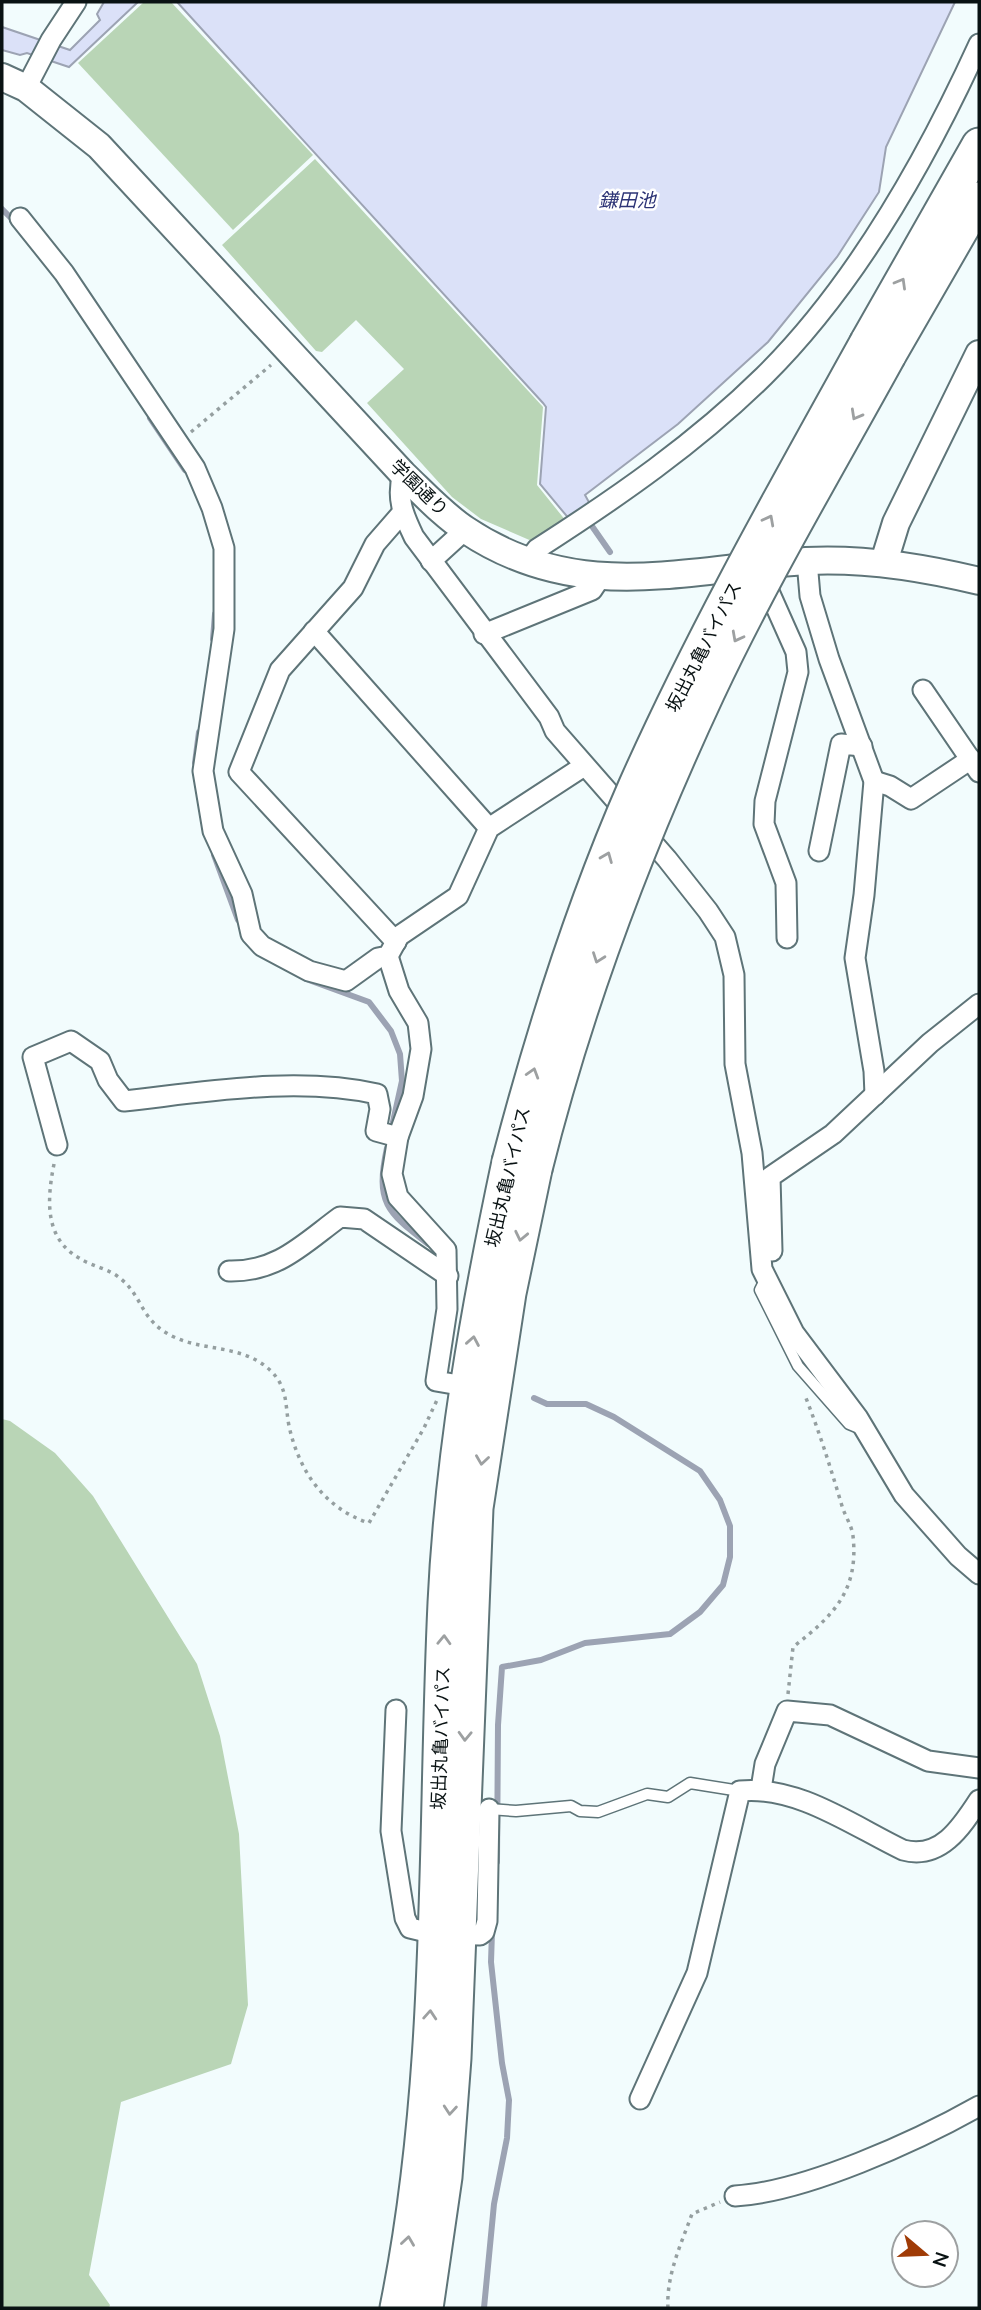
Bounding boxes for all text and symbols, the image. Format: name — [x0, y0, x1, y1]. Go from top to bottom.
water label: 鎌田池 — [598, 188, 657, 212]
one-way arrow — [893, 278, 906, 290]
one-way arrow — [851, 408, 864, 420]
street label: 学園通り — [385, 454, 453, 521]
one-way arrow — [761, 515, 774, 527]
street label: 坂出丸亀バイパス — [661, 578, 746, 716]
one-way arrow — [731, 630, 745, 642]
one-way arrow — [599, 852, 613, 864]
one-way arrow — [592, 951, 606, 964]
one-way arrow — [525, 1067, 540, 1079]
street label: 坂出丸亀バイパス — [480, 1104, 535, 1249]
one-way arrow — [515, 1230, 530, 1242]
one-way arrow — [465, 1335, 480, 1347]
one-way arrow — [475, 1454, 490, 1466]
one-way arrow — [436, 1635, 451, 1646]
street label: 坂出丸亀バイパス — [427, 1666, 454, 1810]
one-way arrow — [457, 1731, 472, 1742]
one-way arrow — [422, 2009, 437, 2020]
one-way arrow — [443, 2105, 458, 2116]
north arrow — [890, 2219, 960, 2289]
one-way arrow — [400, 2235, 415, 2247]
text: N — [927, 2249, 955, 2270]

